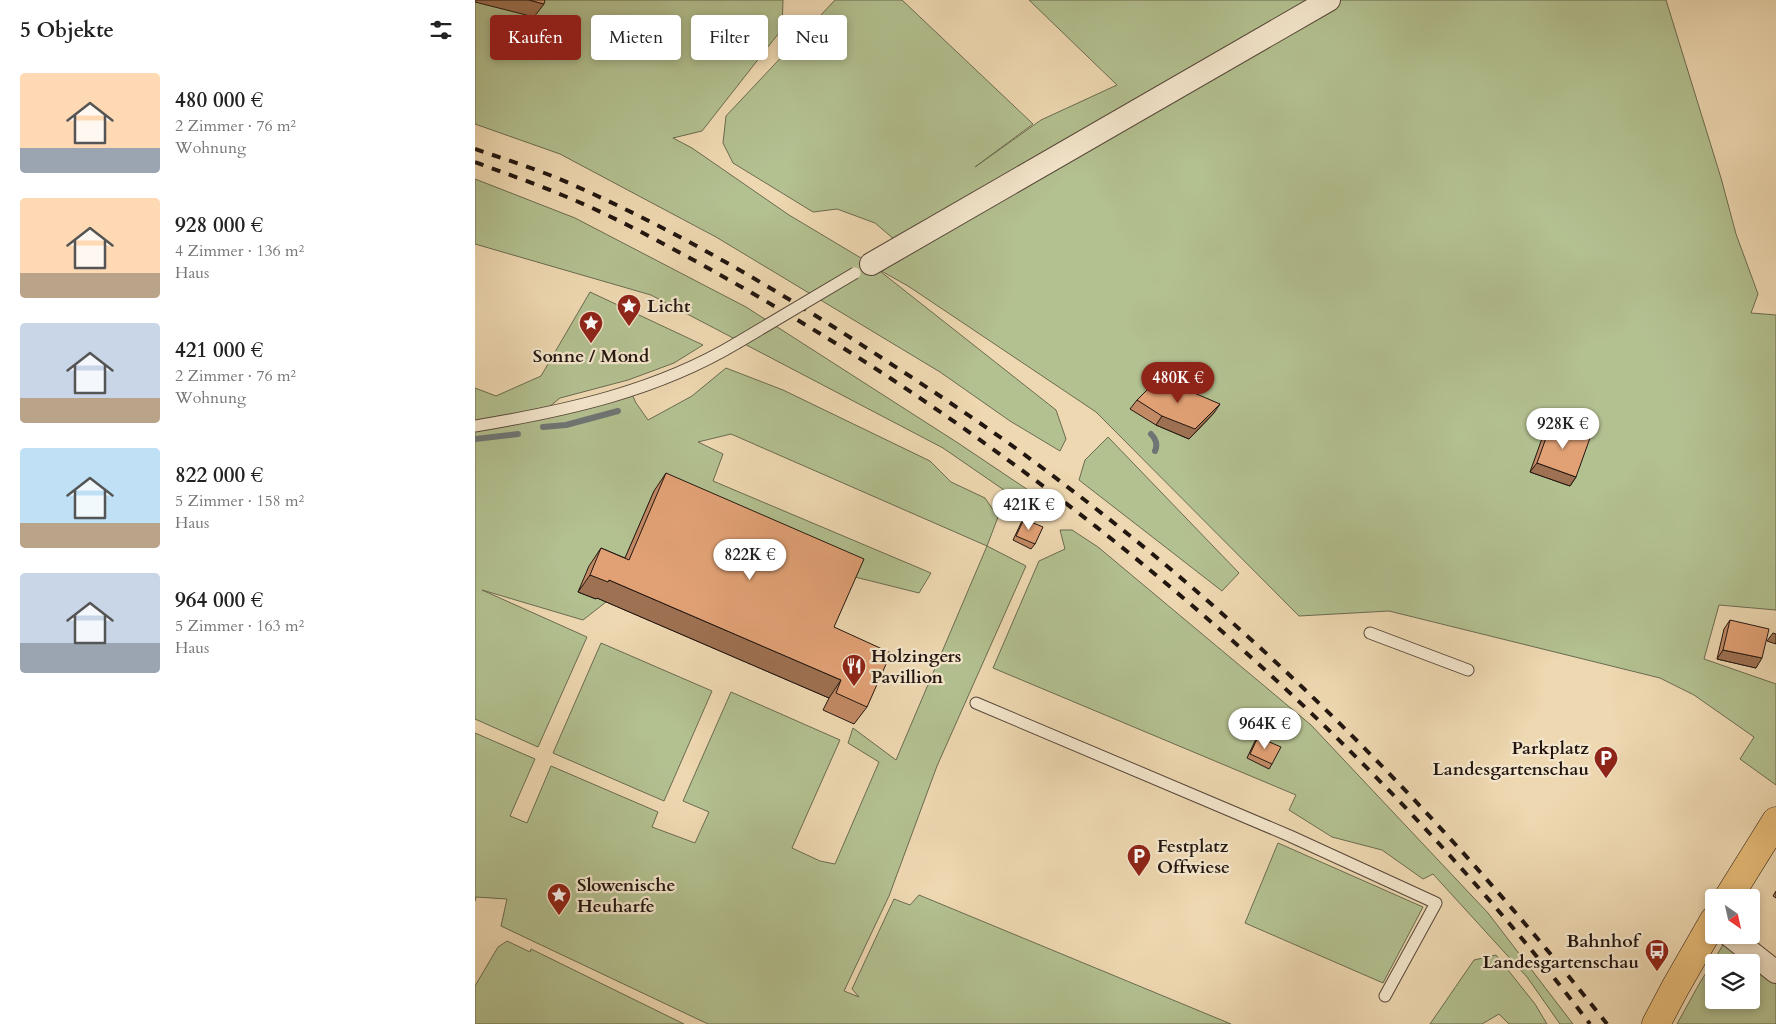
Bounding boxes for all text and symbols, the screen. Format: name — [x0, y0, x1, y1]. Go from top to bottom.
chip: Kaufen — [490, 15, 581, 60]
chip: Mieten — [591, 15, 681, 60]
chip: Filter — [691, 15, 768, 60]
chip: Neu — [778, 15, 847, 60]
text: 5 Objekte — [20, 16, 114, 45]
icon: filters — [427, 16, 455, 44]
text: 480 000 € — [175, 86, 263, 115]
icon: home — [60, 93, 120, 153]
text: 2 Zimmer · 76 m² — [175, 115, 296, 137]
text: Wohnung — [175, 137, 246, 159]
text: 928 000 € — [175, 211, 263, 240]
icon: home — [60, 218, 120, 278]
text: 4 Zimmer · 136 m² — [175, 240, 304, 262]
text: Haus — [175, 262, 209, 284]
place icon: Licht — [616, 293, 642, 327]
place label: Licht — [647, 294, 691, 319]
place icon: Sonne / Mond — [578, 310, 604, 344]
text: 421 000 € — [175, 336, 263, 365]
icon: home — [60, 343, 120, 403]
place label: Sonne / Mond — [533, 344, 650, 369]
pin: 480K € — [1137, 362, 1219, 404]
text: 2 Zimmer · 76 m² — [175, 365, 296, 387]
text: 480K € — [1152, 367, 1204, 389]
text: Wohnung — [175, 387, 246, 409]
pin: 928K € — [1522, 408, 1604, 450]
text: 928K € — [1537, 413, 1589, 435]
text: 822 000 € — [175, 461, 263, 490]
icon: home — [60, 468, 120, 528]
pin: 421K € — [988, 488, 1070, 531]
text: 5 Zimmer · 158 m² — [175, 490, 304, 512]
text: 421K € — [1003, 494, 1055, 516]
text: Haus — [175, 512, 209, 534]
pin: 822K € — [709, 538, 791, 581]
text: 822K € — [724, 544, 776, 566]
text: 964 000 € — [175, 586, 263, 615]
icon: home — [60, 593, 120, 653]
text: 5 Zimmer · 163 m² — [175, 615, 304, 637]
text: Haus — [175, 637, 209, 659]
place label: Holzingers Pavillion — [871, 644, 962, 690]
restaurant icon: Holzingers Pavillion — [841, 653, 867, 687]
pin: 964K € — [1224, 708, 1306, 750]
text: 964K € — [1239, 713, 1291, 735]
place label: Parkplatz Landesgartenschau — [1432, 736, 1589, 782]
parking icon: Parkplatz Landesgartenschau — [1593, 745, 1619, 779]
place label: Festplatz Offwiese — [1157, 834, 1230, 880]
parking icon: Festplatz Offwiese — [1126, 843, 1152, 877]
place label: Slowenische Heuharfe — [577, 873, 675, 919]
place icon: Slowenische Heuharfe — [546, 882, 572, 916]
north arrow — [1705, 889, 1760, 944]
map controls — [1705, 889, 1760, 1009]
place label: Bahnhof Landesgartenschau — [1482, 929, 1642, 975]
bus stop icon: Bahnhof Landesgartenschau — [1644, 938, 1670, 972]
button: layers — [1705, 954, 1760, 1009]

